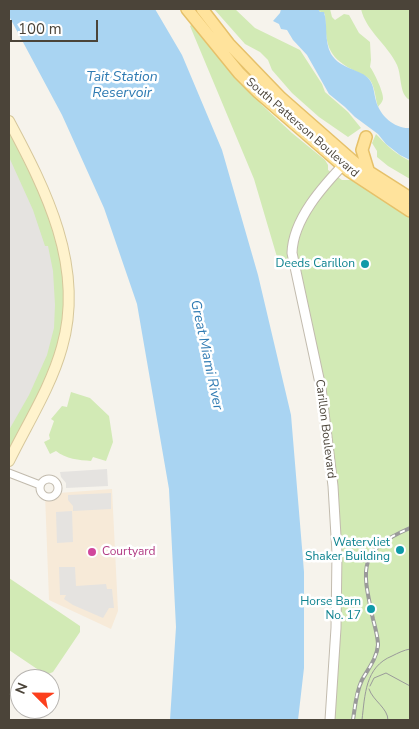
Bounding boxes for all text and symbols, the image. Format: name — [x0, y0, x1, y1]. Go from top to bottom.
scale bar — [12, 10, 100, 42]
text: 100 m — [18, 19, 62, 39]
water label: Tait Station Reservoir — [86, 70, 158, 102]
street label: South Patterson Boulevard — [243, 75, 361, 181]
place label: Deeds Carillon — [276, 257, 355, 271]
marker: Deeds Carillon — [359, 258, 371, 270]
water label: Great Miami River — [186, 298, 226, 412]
street label: Carillon Boulevard — [312, 379, 338, 479]
place label: Watervliet Shaker Building — [305, 536, 390, 564]
marker: Watervliet Shaker Building — [394, 544, 406, 556]
place label: Courtyard — [102, 545, 156, 559]
marker: Courtyard — [86, 546, 98, 558]
place label: Horse Barn No. 17 — [300, 595, 361, 623]
marker: Horse Barn No. 17 — [365, 603, 377, 615]
north arrow — [10, 669, 60, 719]
text: N — [11, 680, 32, 697]

